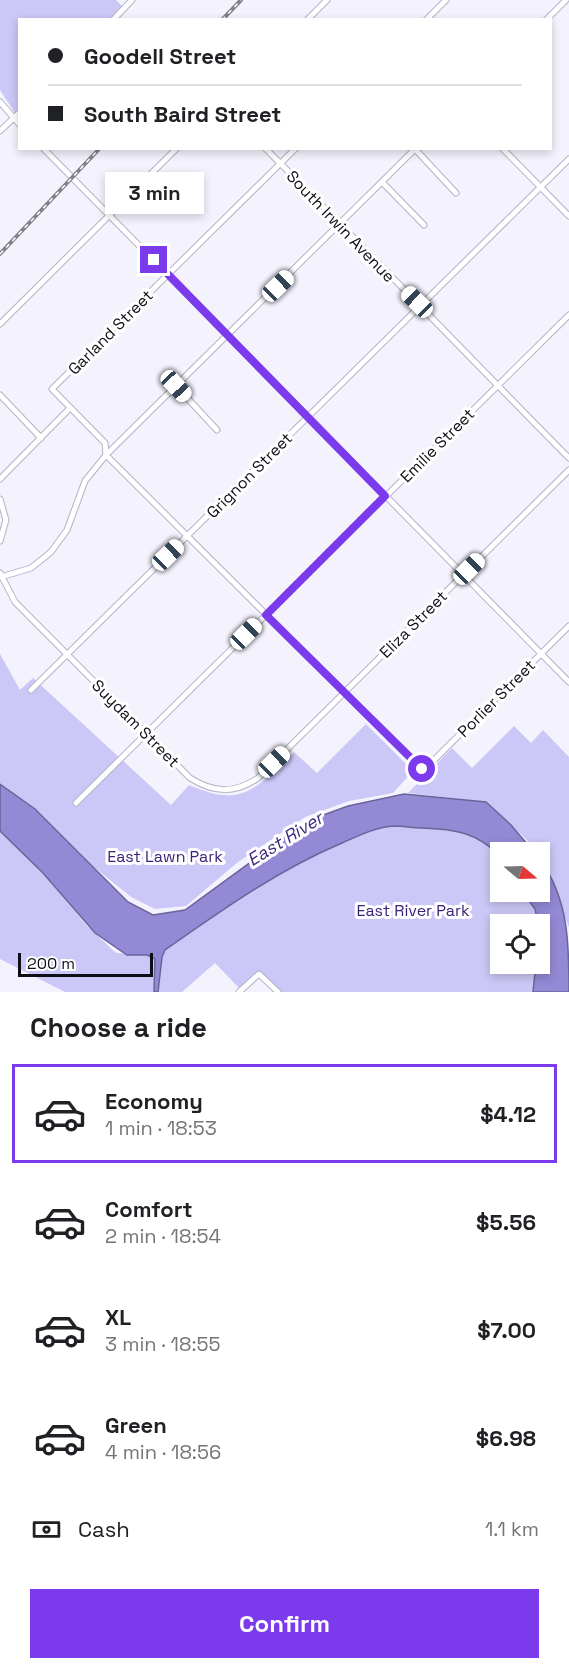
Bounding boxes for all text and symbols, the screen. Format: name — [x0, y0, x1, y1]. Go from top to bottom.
text: Goodell Street — [84, 42, 236, 70]
text: South Baird Street — [84, 100, 281, 128]
street label: South Irwin Avenue — [282, 166, 399, 287]
callout: 3 min — [104, 173, 204, 215]
text: 3 min — [129, 180, 180, 206]
route end — [140, 246, 167, 273]
car — [259, 267, 297, 305]
car — [398, 283, 436, 321]
street label: Garland Street — [63, 285, 157, 379]
car — [157, 367, 195, 405]
street label: Emilie Street — [396, 404, 479, 487]
street label: Grignon Street — [202, 428, 297, 523]
car — [149, 536, 187, 574]
car — [450, 550, 488, 588]
street label: Eliza Street — [375, 586, 452, 663]
car — [227, 615, 265, 653]
street label: Porlier Street — [453, 655, 540, 742]
street label: Suydam Street — [87, 675, 184, 772]
car — [255, 743, 293, 781]
route start — [408, 755, 435, 782]
water label: East River — [243, 805, 329, 871]
north arrow — [490, 842, 550, 902]
map controls — [490, 842, 550, 974]
park label: East Lawn Park — [107, 846, 223, 867]
park label: East River Park — [356, 900, 470, 921]
button: locate — [490, 914, 550, 974]
scale bar — [18, 950, 153, 977]
text: 200 m — [27, 953, 75, 974]
text: Choose a ride — [30, 1010, 207, 1045]
icon: car — [33, 1087, 87, 1141]
text: Economy — [105, 1087, 203, 1115]
text: $4.12 — [480, 1100, 536, 1128]
text: 1 min · 18:53 — [105, 1115, 217, 1141]
icon: car — [33, 1195, 87, 1249]
text: Comfort — [105, 1195, 193, 1223]
text: $5.56 — [476, 1208, 536, 1236]
text: 2 min · 18:54 — [105, 1223, 221, 1249]
icon: car — [33, 1303, 87, 1357]
text: XL — [105, 1303, 131, 1331]
text: $7.00 — [477, 1316, 536, 1344]
text: 3 min · 18:55 — [105, 1331, 220, 1357]
icon: car — [33, 1411, 87, 1465]
text: Green — [105, 1411, 167, 1439]
text: $6.98 — [476, 1424, 536, 1452]
text: 4 min · 18:56 — [105, 1439, 221, 1465]
icon: cash — [30, 1513, 63, 1546]
text: Cash — [78, 1515, 130, 1543]
text: 1.1 km — [485, 1516, 539, 1542]
button: Confirm — [30, 1589, 539, 1658]

